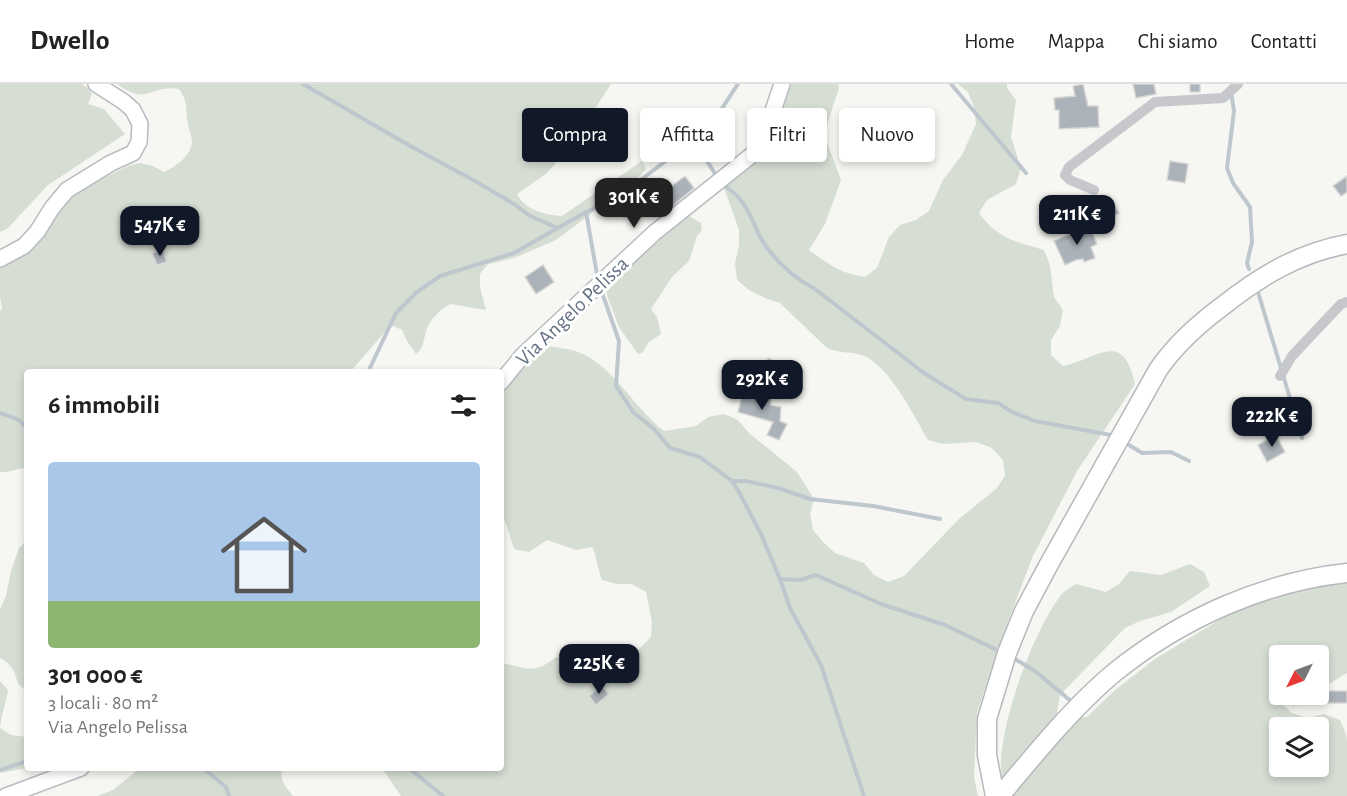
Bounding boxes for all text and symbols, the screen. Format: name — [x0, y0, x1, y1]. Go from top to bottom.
text: Dwello — [30, 27, 109, 55]
text: Home — [964, 31, 1015, 52]
text: Mappa — [1048, 31, 1105, 52]
text: Chi siamo — [1138, 31, 1218, 52]
text: Contatti — [1251, 31, 1317, 52]
chip: Compra — [522, 108, 628, 162]
chip: Affitta — [640, 108, 735, 162]
chip: Filtri — [747, 108, 827, 162]
chip: Nuovo — [839, 108, 935, 162]
pin: 301K € — [585, 178, 683, 229]
text: 301K € — [609, 187, 659, 207]
pin: 211K € — [1028, 195, 1126, 246]
text: 211K € — [1053, 204, 1101, 224]
pin: 547K € — [111, 206, 209, 257]
text: 547K € — [134, 215, 186, 235]
street label: Via Angelo Pelissa — [512, 253, 633, 370]
pin: 292K € — [713, 360, 811, 411]
text: 292K € — [736, 369, 788, 389]
icon: filters — [447, 389, 480, 422]
text: 6 immobili — [48, 392, 160, 418]
pin: 222K € — [1223, 397, 1321, 448]
text: 222K € — [1246, 406, 1298, 426]
icon: home — [210, 501, 318, 609]
pin: 225K € — [550, 644, 648, 695]
north arrow — [1269, 645, 1329, 705]
map controls — [1269, 645, 1329, 777]
text: 225K € — [573, 653, 625, 673]
text: 301 000 € — [48, 662, 143, 688]
text: 3 locali · 80 m² — [48, 693, 158, 713]
text: Via Angelo Pelissa — [48, 717, 188, 737]
button: layers — [1269, 717, 1329, 777]

